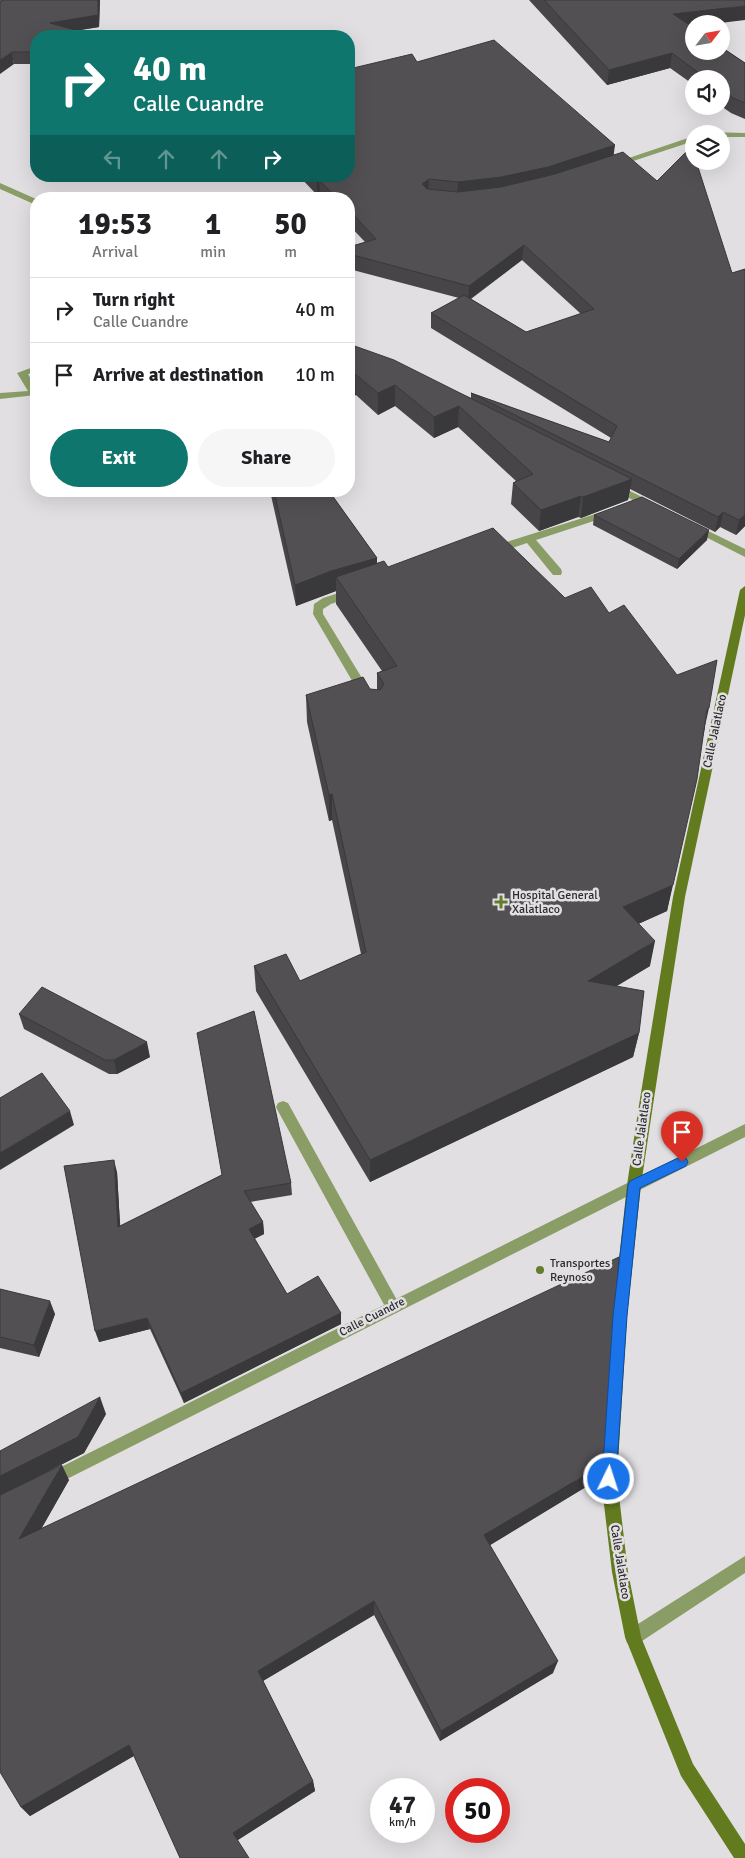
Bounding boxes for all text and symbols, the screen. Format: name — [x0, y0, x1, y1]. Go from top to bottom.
north arrow — [685, 15, 730, 60]
map controls — [685, 15, 730, 170]
text: 40 m — [133, 47, 207, 90]
icon: right — [50, 50, 115, 115]
button: sound — [685, 70, 730, 115]
text: Calle Cuandre — [133, 90, 264, 117]
button: layers — [685, 125, 730, 170]
icon: left — [99, 145, 127, 173]
icon: ahead — [152, 145, 180, 173]
icon: ahead — [205, 145, 233, 173]
icon: right — [258, 145, 286, 173]
text: 19:53 — [78, 206, 152, 243]
text: 1 — [205, 206, 221, 243]
text: 50 — [274, 206, 307, 243]
text: Arrival — [92, 242, 138, 262]
text: min — [200, 242, 226, 262]
text: m — [284, 242, 297, 262]
text: Turn right — [93, 288, 175, 312]
icon: right — [50, 296, 78, 324]
text: 40 m — [295, 298, 335, 322]
text: Calle Cuandre — [93, 312, 189, 332]
icon: arrive — [50, 361, 78, 389]
text: Arrive at destination — [93, 363, 264, 387]
text: 10 m — [295, 363, 335, 387]
button: Exit — [50, 429, 188, 487]
button: Share — [198, 429, 335, 487]
street label: Calle Jalatlaco — [700, 693, 730, 769]
place label: Hospital General Xalatlaco — [512, 888, 598, 917]
marker: Hospital General Xalatlaco — [494, 895, 508, 909]
street label: Calle Jalatlaco — [629, 1091, 655, 1167]
pin — [661, 1111, 703, 1162]
icon: arrive — [668, 1118, 696, 1146]
place label: Transportes Reynoso — [550, 1256, 610, 1285]
marker: Transportes Reynoso — [534, 1264, 546, 1276]
street label: Calle Cuandre — [337, 1294, 407, 1340]
position arrow — [582, 1452, 634, 1504]
street label: Calle Jalatlaco — [607, 1524, 633, 1600]
speed limit sign: 50 — [445, 1778, 510, 1843]
text: 47 — [389, 1789, 416, 1820]
text: km/h — [389, 1815, 416, 1830]

